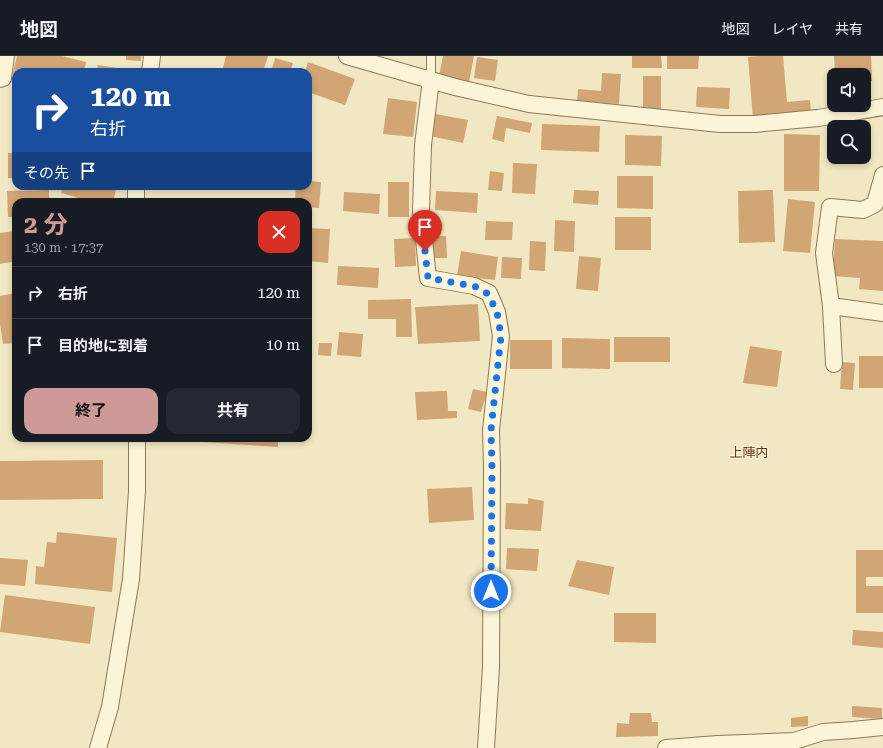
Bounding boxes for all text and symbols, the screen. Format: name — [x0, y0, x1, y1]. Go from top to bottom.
text: 地図 — [20, 18, 58, 41]
text: 地図 — [721, 21, 749, 37]
text: レイヤ — [771, 21, 813, 37]
text: 共有 — [835, 21, 863, 37]
map controls — [827, 68, 871, 164]
button: sound — [827, 68, 871, 112]
text: 120 m — [90, 80, 171, 113]
icon: right — [24, 84, 76, 136]
text: 右折 — [90, 118, 126, 139]
button: search — [827, 120, 871, 164]
icon: arrive — [77, 160, 99, 182]
text: その先 — [24, 164, 69, 182]
pin — [408, 210, 442, 251]
text: 2 分 — [24, 211, 68, 239]
button: close — [258, 211, 300, 253]
icon: arrive — [414, 216, 436, 238]
text: 130 m · 17:37 — [24, 240, 103, 255]
icon: right — [24, 282, 46, 304]
text: 120 m — [257, 284, 300, 302]
text: 右折 — [58, 285, 88, 303]
icon: arrive — [24, 334, 46, 356]
text: 10 m — [266, 336, 300, 354]
text: 目的地に到着 — [58, 337, 148, 355]
button: 終了 — [24, 388, 158, 434]
button: 共有 — [166, 388, 300, 434]
district label: 上陣内 — [729, 445, 769, 460]
position arrow — [470, 570, 512, 612]

